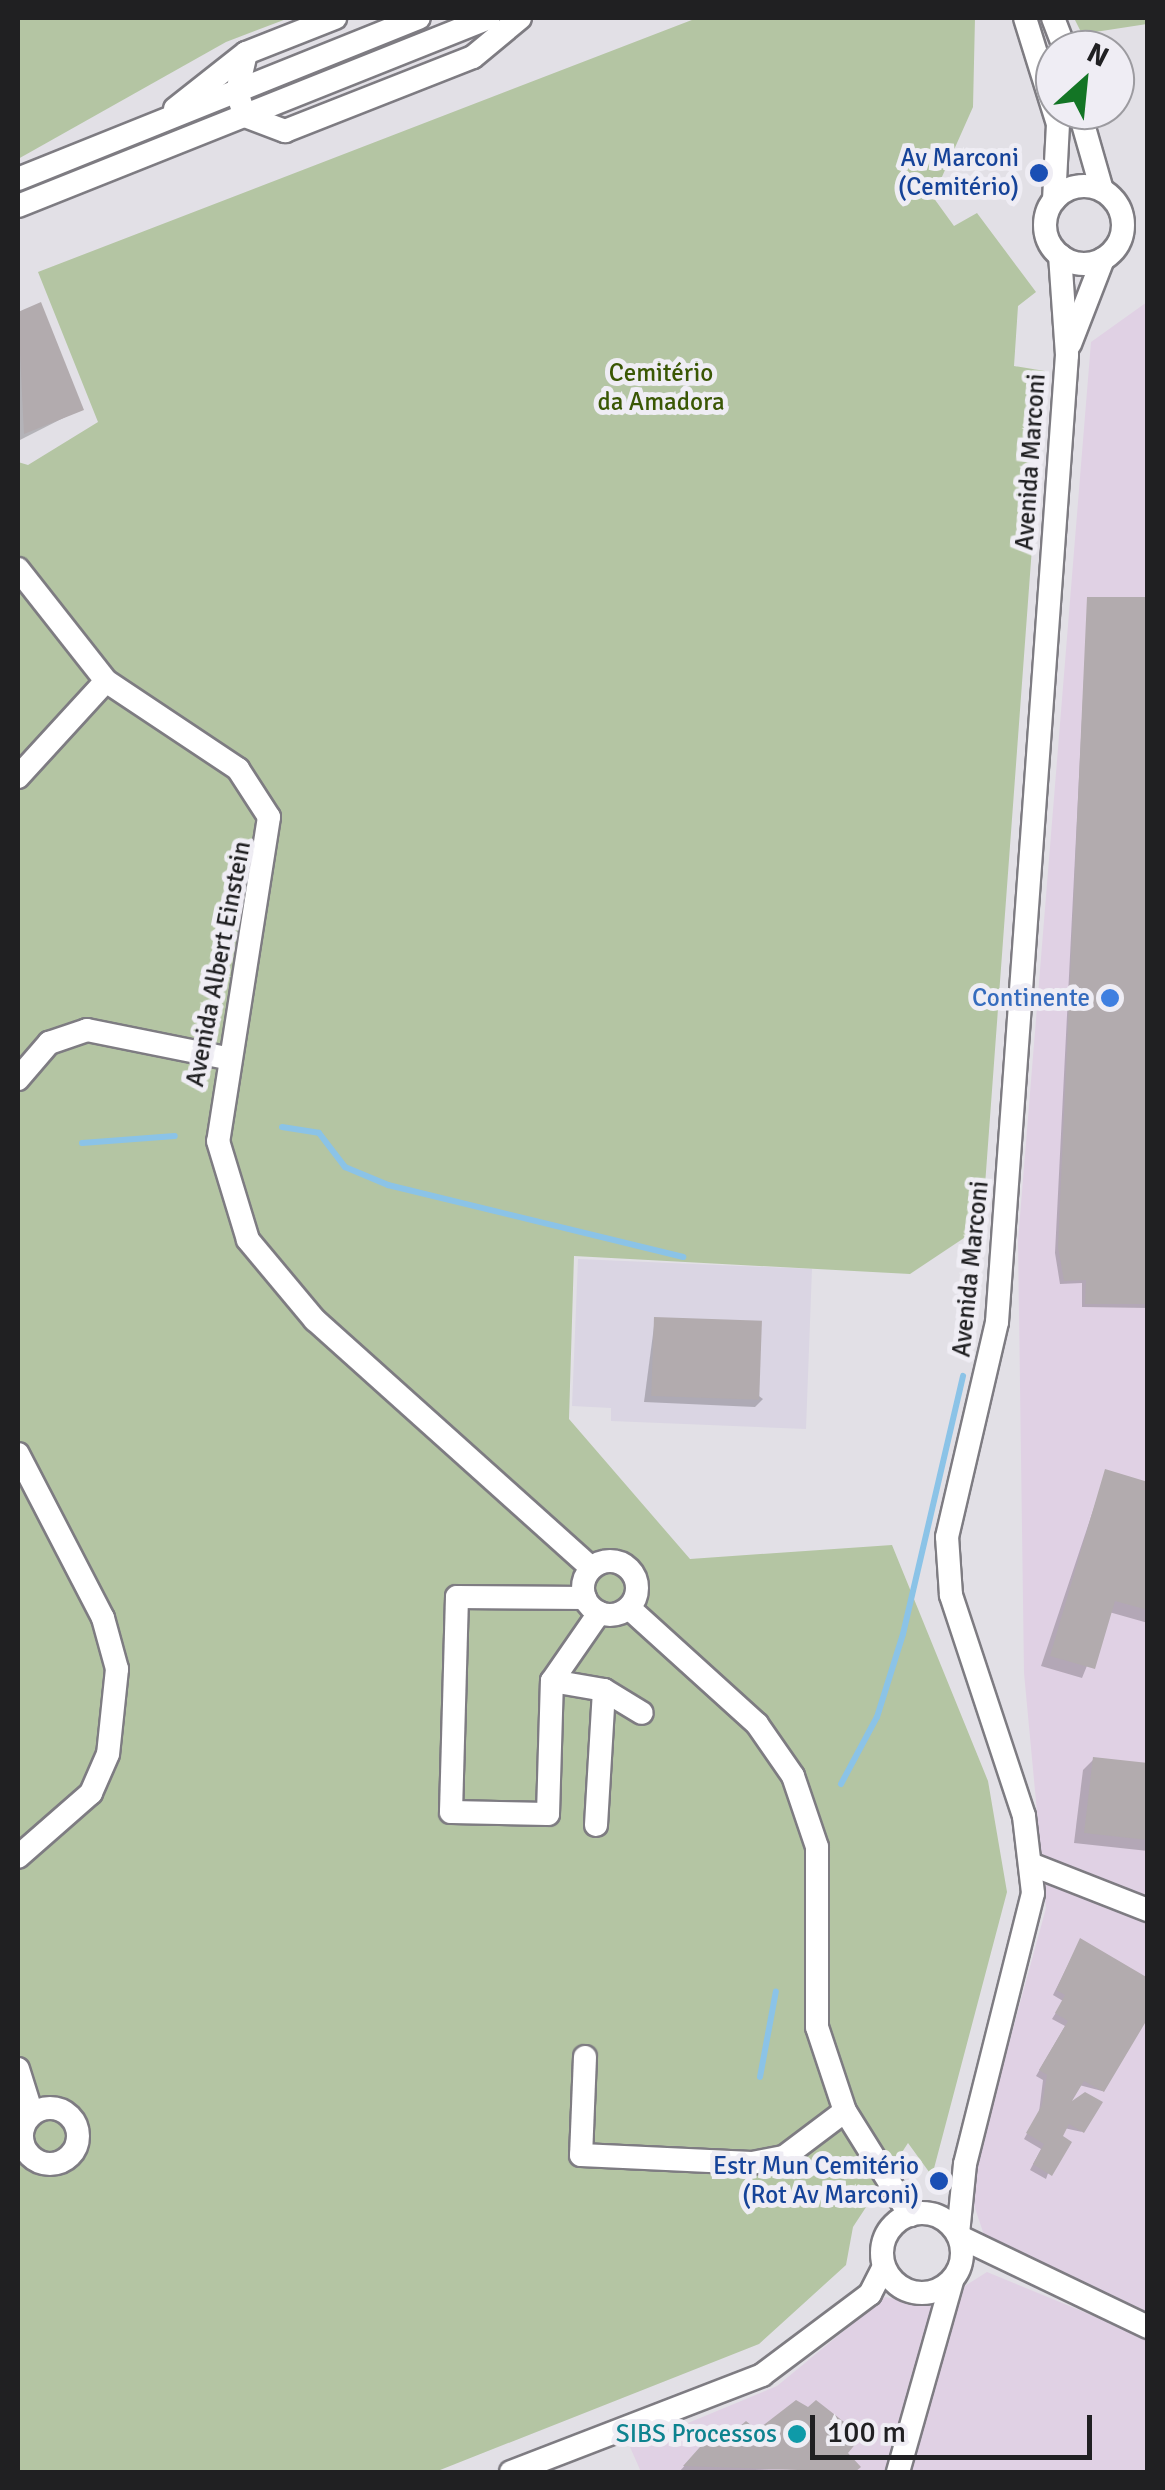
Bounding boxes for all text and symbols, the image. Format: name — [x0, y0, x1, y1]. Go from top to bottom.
north arrow — [1035, 30, 1135, 130]
text: N — [1081, 35, 1114, 75]
place label: Av Marconi (Cemitério) — [898, 144, 1019, 203]
marker: Av Marconi (Cemitério) — [1028, 162, 1050, 184]
park label: Cemitério da Amadora — [597, 359, 725, 418]
street label: Avenida Marconi — [1010, 373, 1052, 551]
street label: Avenida Albert Einstein — [180, 839, 258, 1089]
place label: Continente — [972, 983, 1090, 1013]
marker: Continente — [1099, 987, 1121, 1009]
street label: Avenida Marconi — [947, 1179, 995, 1359]
place label: Estr Mun Cemitério (Rot Av Marconi) — [713, 2152, 919, 2211]
marker: Estr Mun Cemitério (Rot Av Marconi) — [928, 2170, 950, 2192]
scale bar — [815, 2395, 1098, 2457]
text: 100 m — [827, 2414, 906, 2451]
place label: SIBS Processos — [616, 2419, 777, 2449]
marker: SIBS Processos — [786, 2423, 808, 2445]

